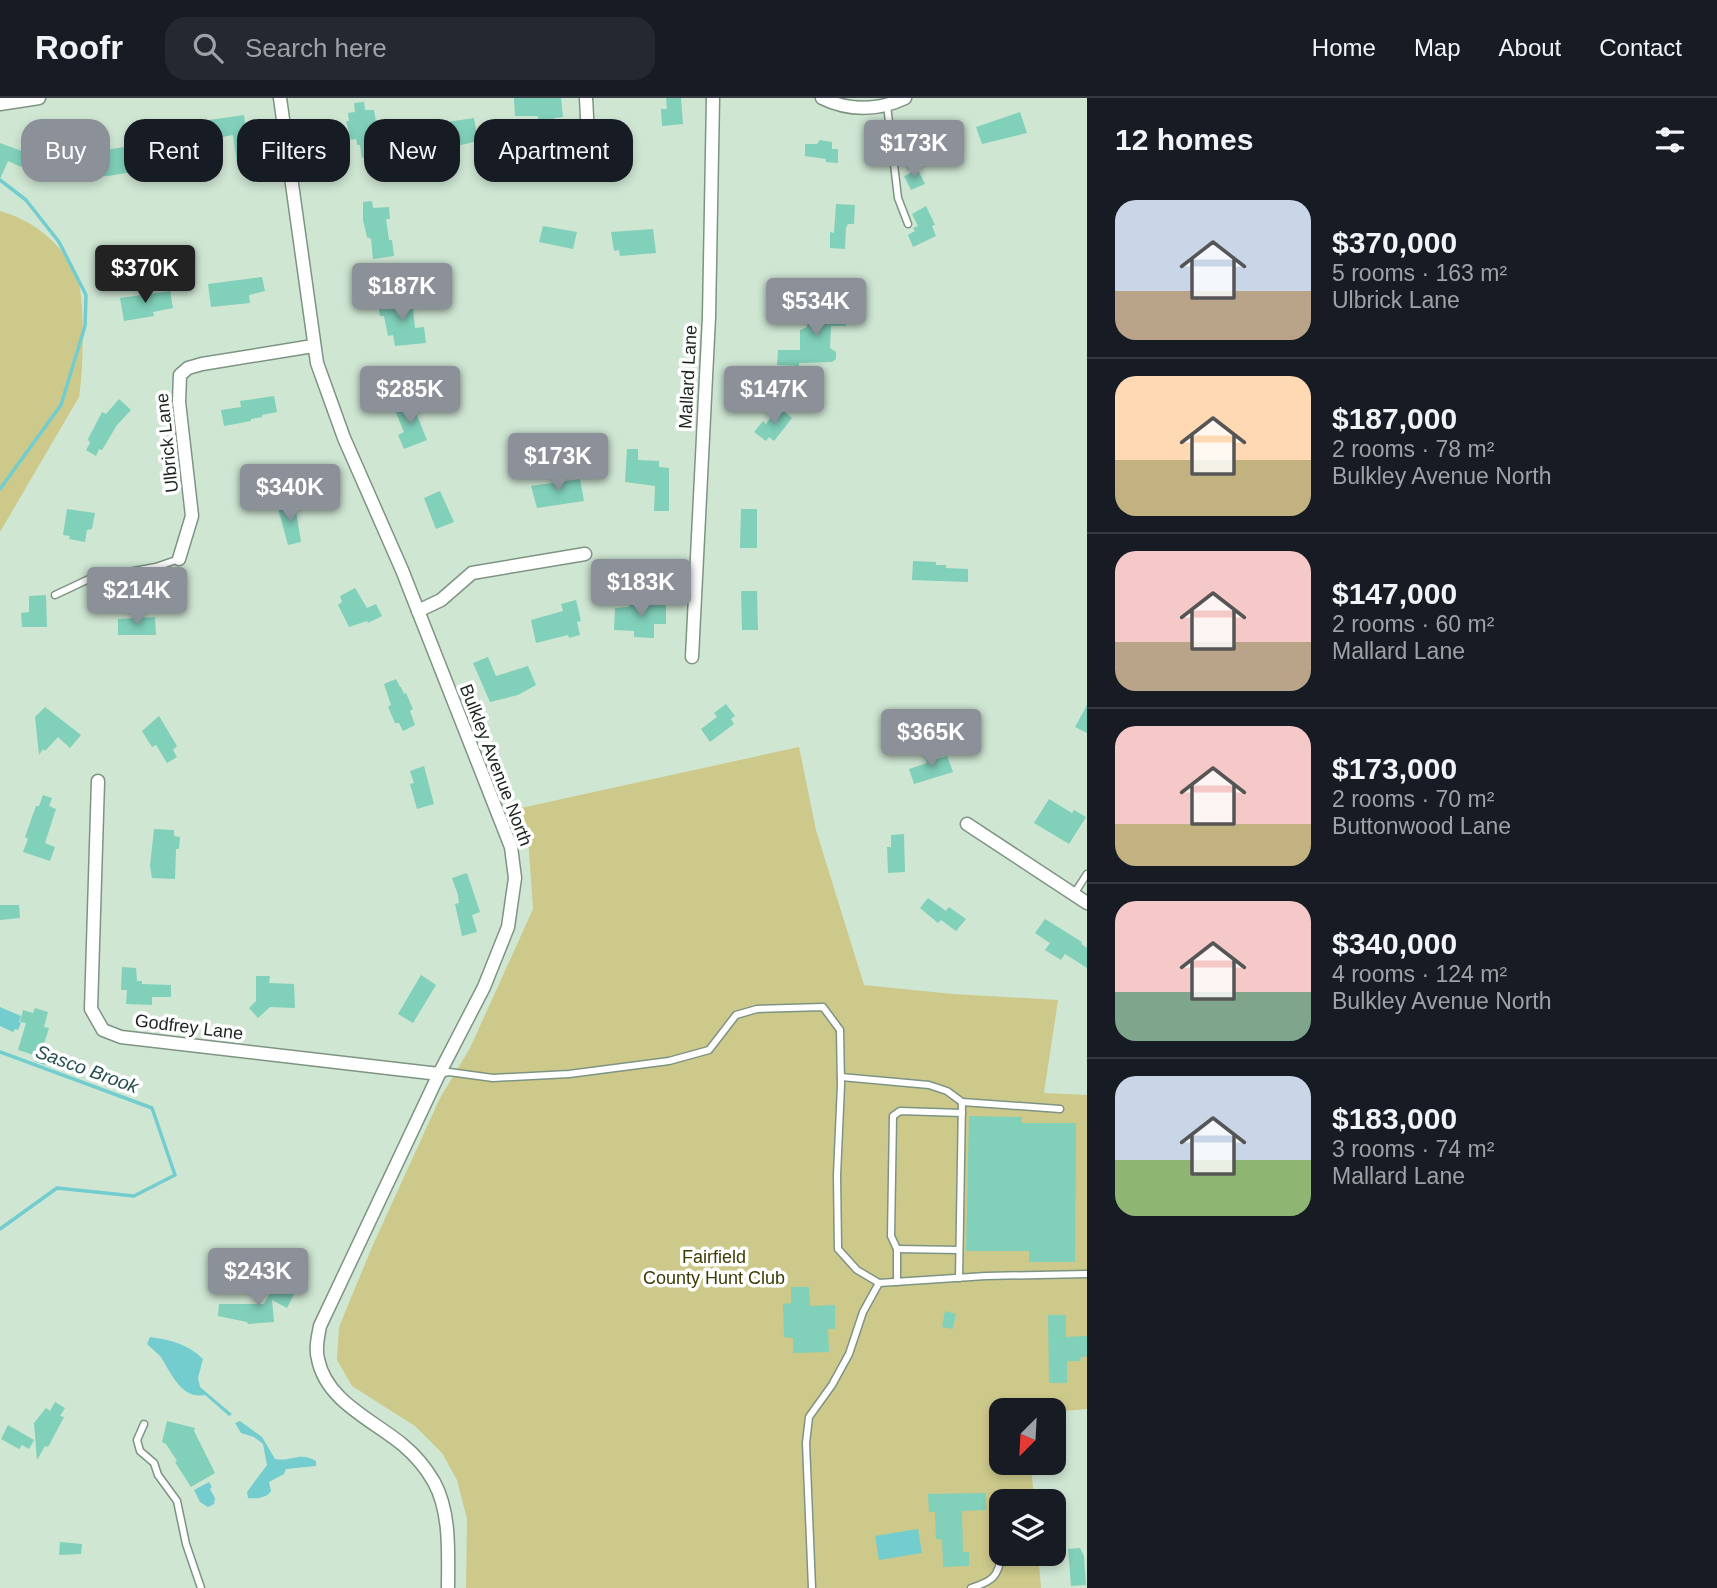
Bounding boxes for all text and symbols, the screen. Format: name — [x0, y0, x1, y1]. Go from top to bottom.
search box — [165, 17, 655, 80]
text: Roofr — [35, 29, 123, 66]
icon: search — [189, 29, 227, 67]
text: Search here — [245, 33, 387, 63]
text: Home — [1312, 34, 1376, 61]
text: Map — [1414, 34, 1461, 61]
text: About — [1499, 34, 1561, 61]
text: Contact — [1599, 34, 1682, 61]
chip: Buy — [21, 119, 110, 182]
chip: Rent — [124, 119, 223, 182]
chip: Filters — [237, 119, 350, 182]
chip: New — [364, 119, 460, 182]
chip: Apartment — [474, 119, 633, 182]
pin: $173K — [865, 120, 963, 180]
icon: filters — [1651, 121, 1689, 159]
text: 12 homes — [1115, 123, 1253, 156]
text: $173K — [880, 130, 948, 156]
text: $370,000 — [1332, 226, 1457, 259]
icon: home — [1171, 228, 1255, 312]
pin: $370K — [96, 246, 194, 305]
text: $370K — [111, 255, 179, 281]
text: 5 rooms · 163 m² — [1332, 260, 1507, 286]
pin: $187K — [353, 264, 451, 323]
text: $187K — [368, 273, 436, 299]
pin: $534K — [767, 278, 865, 338]
text: Ulbrick Lane — [1332, 287, 1460, 313]
text: $534K — [782, 288, 850, 314]
street label: Mallard Lane — [675, 325, 701, 429]
pin: $285K — [361, 366, 459, 426]
pin: $147K — [725, 366, 823, 426]
text: $285K — [376, 376, 444, 402]
text: $147K — [740, 376, 808, 402]
street label: Ulbrick Lane — [152, 392, 182, 494]
text: $187,000 — [1332, 402, 1457, 435]
icon: home — [1171, 404, 1255, 488]
pin: $173K — [509, 434, 607, 493]
text: 2 rooms · 78 m² — [1332, 436, 1494, 462]
text: $173K — [524, 443, 592, 469]
text: Bulkley Avenue North — [1332, 463, 1552, 489]
pin: $340K — [241, 464, 339, 524]
text: $340K — [256, 474, 324, 500]
pin: $183K — [592, 560, 690, 619]
pin: $214K — [88, 568, 186, 627]
text: $183K — [607, 569, 675, 595]
text: $214K — [103, 577, 171, 603]
text: $147,000 — [1332, 577, 1457, 610]
icon: home — [1171, 579, 1255, 663]
text: 2 rooms · 60 m² — [1332, 611, 1494, 637]
text: Mallard Lane — [1332, 638, 1465, 664]
street label: Bulkley Avenue North — [456, 681, 536, 849]
pin: $365K — [882, 710, 980, 769]
text: $365K — [897, 719, 965, 745]
text: $173,000 — [1332, 752, 1457, 785]
icon: home — [1171, 754, 1255, 838]
text: 2 rooms · 70 m² — [1332, 786, 1494, 812]
text: Buttonwood Lane — [1332, 813, 1511, 839]
text: $340,000 — [1332, 927, 1457, 960]
icon: home — [1171, 929, 1255, 1013]
text: 4 rooms · 124 m² — [1332, 961, 1507, 987]
text: Bulkley Avenue North — [1332, 988, 1552, 1014]
street label: Godfrey Lane — [134, 1010, 244, 1044]
water label: Sasco Brook — [33, 1041, 143, 1098]
text: $183,000 — [1332, 1102, 1457, 1135]
icon: home — [1171, 1104, 1255, 1188]
text: 3 rooms · 74 m² — [1332, 1136, 1494, 1162]
text: Mallard Lane — [1332, 1163, 1465, 1189]
park label: Fairfield County Hunt Club — [643, 1247, 785, 1288]
pin: $243K — [209, 1248, 307, 1308]
text: $243K — [224, 1258, 292, 1284]
north arrow — [989, 1398, 1066, 1475]
map controls — [989, 1398, 1066, 1566]
button: layers — [989, 1489, 1066, 1566]

